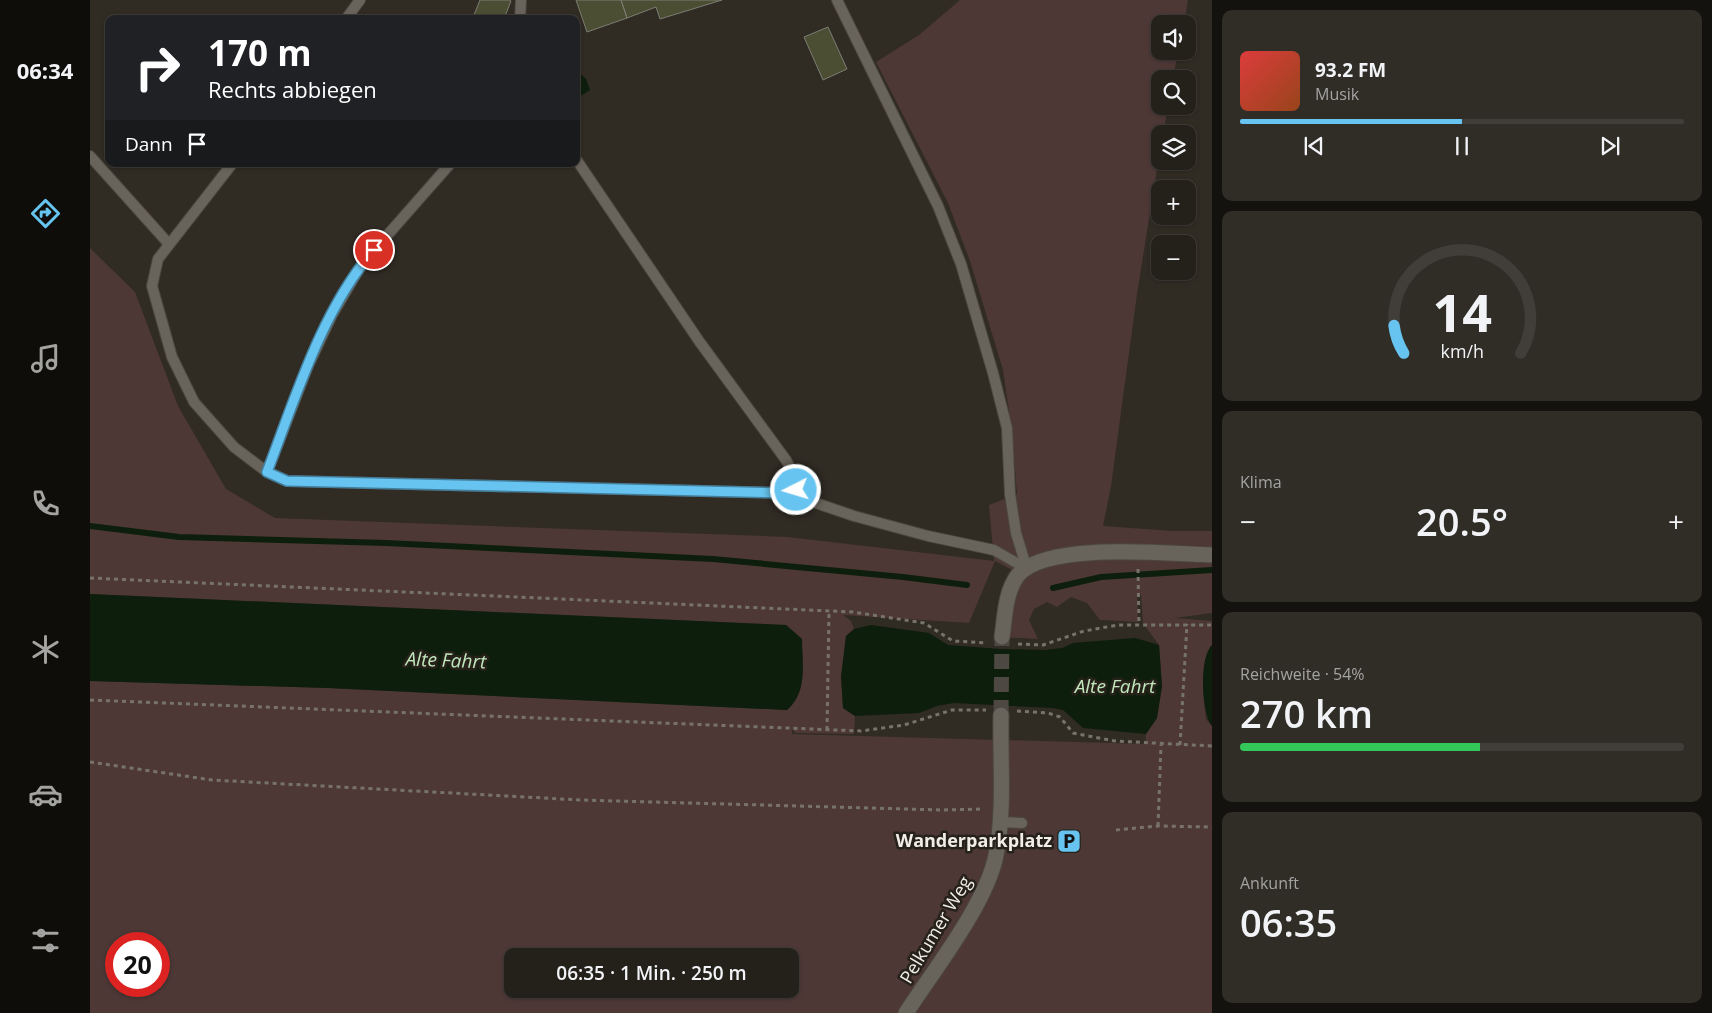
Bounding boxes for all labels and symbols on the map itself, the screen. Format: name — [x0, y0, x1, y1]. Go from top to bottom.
pin — [353, 229, 395, 271]
position arrow — [769, 463, 821, 515]
water label: Alte Fahrt — [403, 646, 487, 674]
water label: Alte Fahrt — [1073, 673, 1156, 699]
place label: Wanderparkplatz — [896, 828, 1052, 852]
parking icon: Wanderparkplatz — [1056, 828, 1082, 854]
street label: Pelkumer Weg — [894, 871, 977, 988]
speed limit sign: 20 — [105, 932, 170, 997]

